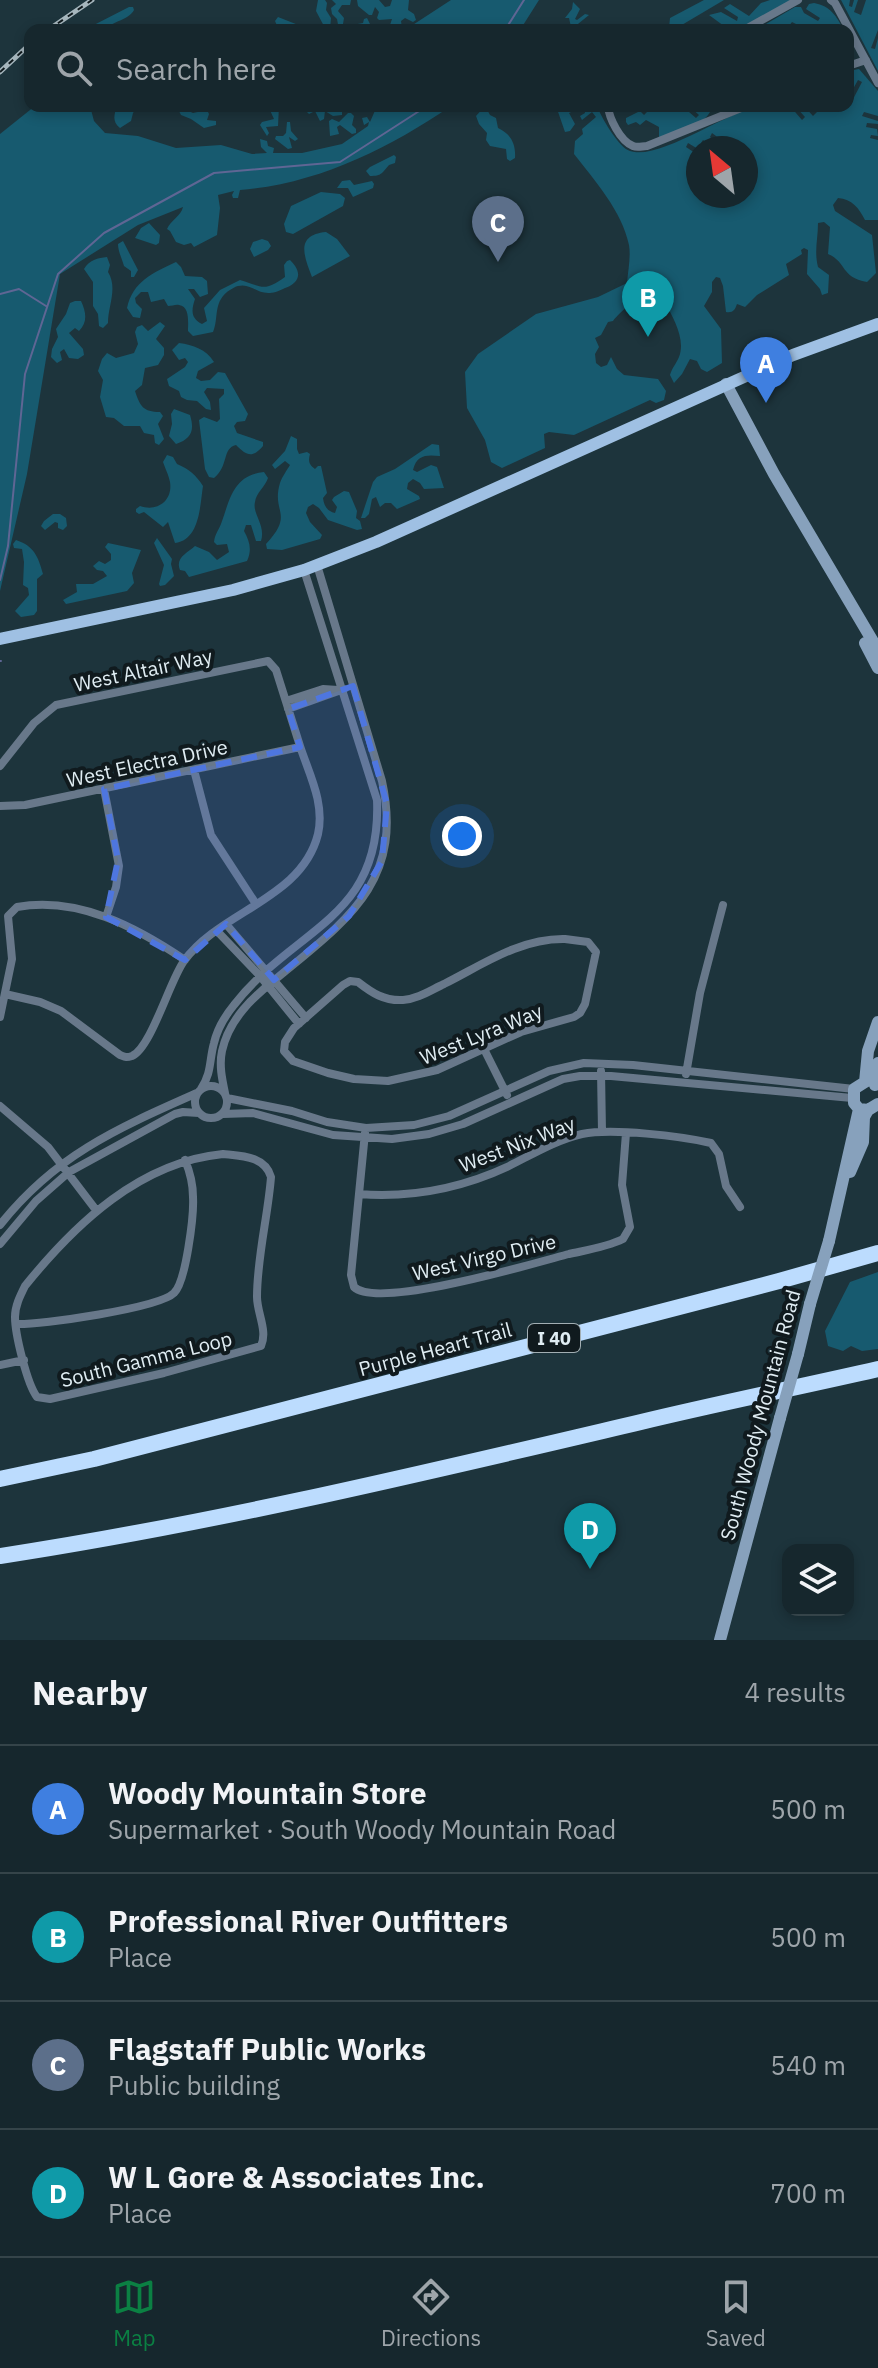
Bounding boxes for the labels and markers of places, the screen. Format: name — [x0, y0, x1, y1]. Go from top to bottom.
pin: C — [472, 196, 524, 262]
pin: B — [622, 271, 674, 337]
pin: A — [740, 337, 792, 403]
pin: D — [564, 1503, 616, 1569]

